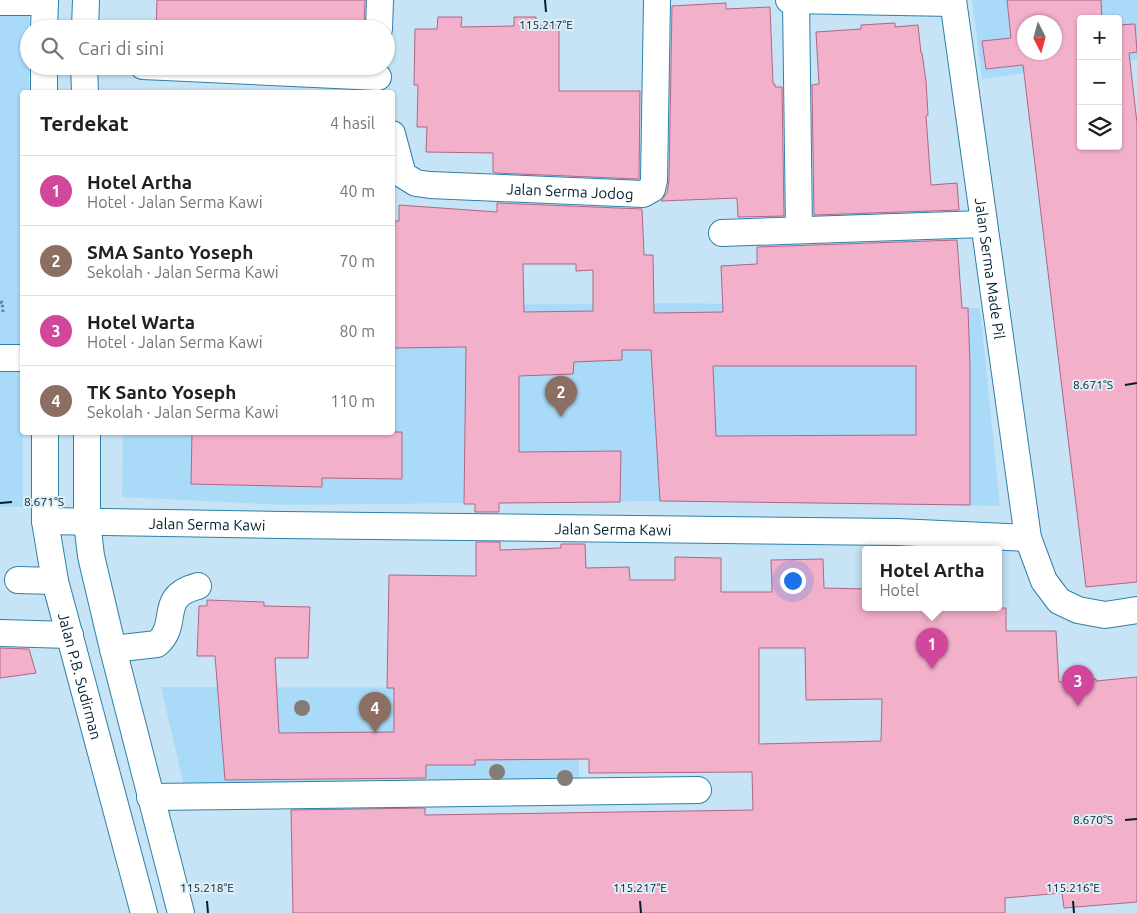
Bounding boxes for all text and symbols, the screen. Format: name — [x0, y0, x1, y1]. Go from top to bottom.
north arrow — [1017, 15, 1062, 60]
map controls — [1077, 15, 1122, 150]
button: + — [1077, 15, 1122, 60]
text: 115.217°E — [519, 18, 573, 31]
search box — [20, 20, 395, 75]
icon: search — [38, 34, 66, 62]
text: Cari di sini — [78, 37, 164, 59]
button: − — [1077, 60, 1122, 105]
button: layers — [1077, 105, 1122, 150]
text: Terdekat — [40, 111, 128, 135]
text: 4 hasil — [330, 114, 375, 132]
text: Hotel Artha — [87, 171, 192, 193]
street label: Jalan Serma Jodog — [506, 180, 634, 202]
text: 1 — [51, 182, 61, 200]
text: 40 m — [339, 182, 375, 200]
text: Hotel · Jalan Serma Kawi — [87, 193, 263, 211]
street label: Jalan Serma Made Pil — [972, 197, 1009, 340]
text: SMA Santo Yoseph — [87, 241, 253, 263]
text: 2 — [51, 252, 61, 270]
text: 70 m — [339, 252, 375, 270]
text: Sekolah · Jalan Serma Kawi — [87, 263, 279, 281]
text: Hotel Warta — [87, 311, 195, 333]
text: 3 — [51, 322, 61, 340]
text: 80 m — [339, 322, 375, 340]
text: Hotel · Jalan Serma Kawi — [87, 333, 263, 351]
pin: 2 — [545, 376, 577, 417]
text: 8.671°S — [1073, 378, 1113, 391]
text: TK Santo Yoseph — [87, 381, 236, 403]
text: 4 — [51, 392, 61, 410]
text: 110 m — [330, 392, 375, 410]
text: Sekolah · Jalan Serma Kawi — [87, 403, 279, 421]
text: 8.671°S — [24, 495, 64, 508]
street label: Jalan Serma Kawi — [148, 514, 266, 533]
street label: Jalan Serma Kawi — [554, 520, 671, 538]
popup — [862, 546, 1002, 611]
text: Hotel Artha — [879, 559, 985, 581]
your location — [780, 568, 806, 594]
text: Hotel — [879, 581, 919, 599]
street label: Jalan P.B. Sudirman — [55, 610, 106, 741]
pin: 1 — [916, 628, 948, 669]
pin: 3 — [1062, 665, 1094, 706]
pin: 4 — [359, 692, 391, 733]
text: 8.670°S — [1073, 813, 1113, 826]
text: 115.218°E — [180, 881, 234, 894]
text: 115.217°E — [613, 881, 667, 894]
text: 115.216°E — [1046, 881, 1100, 894]

